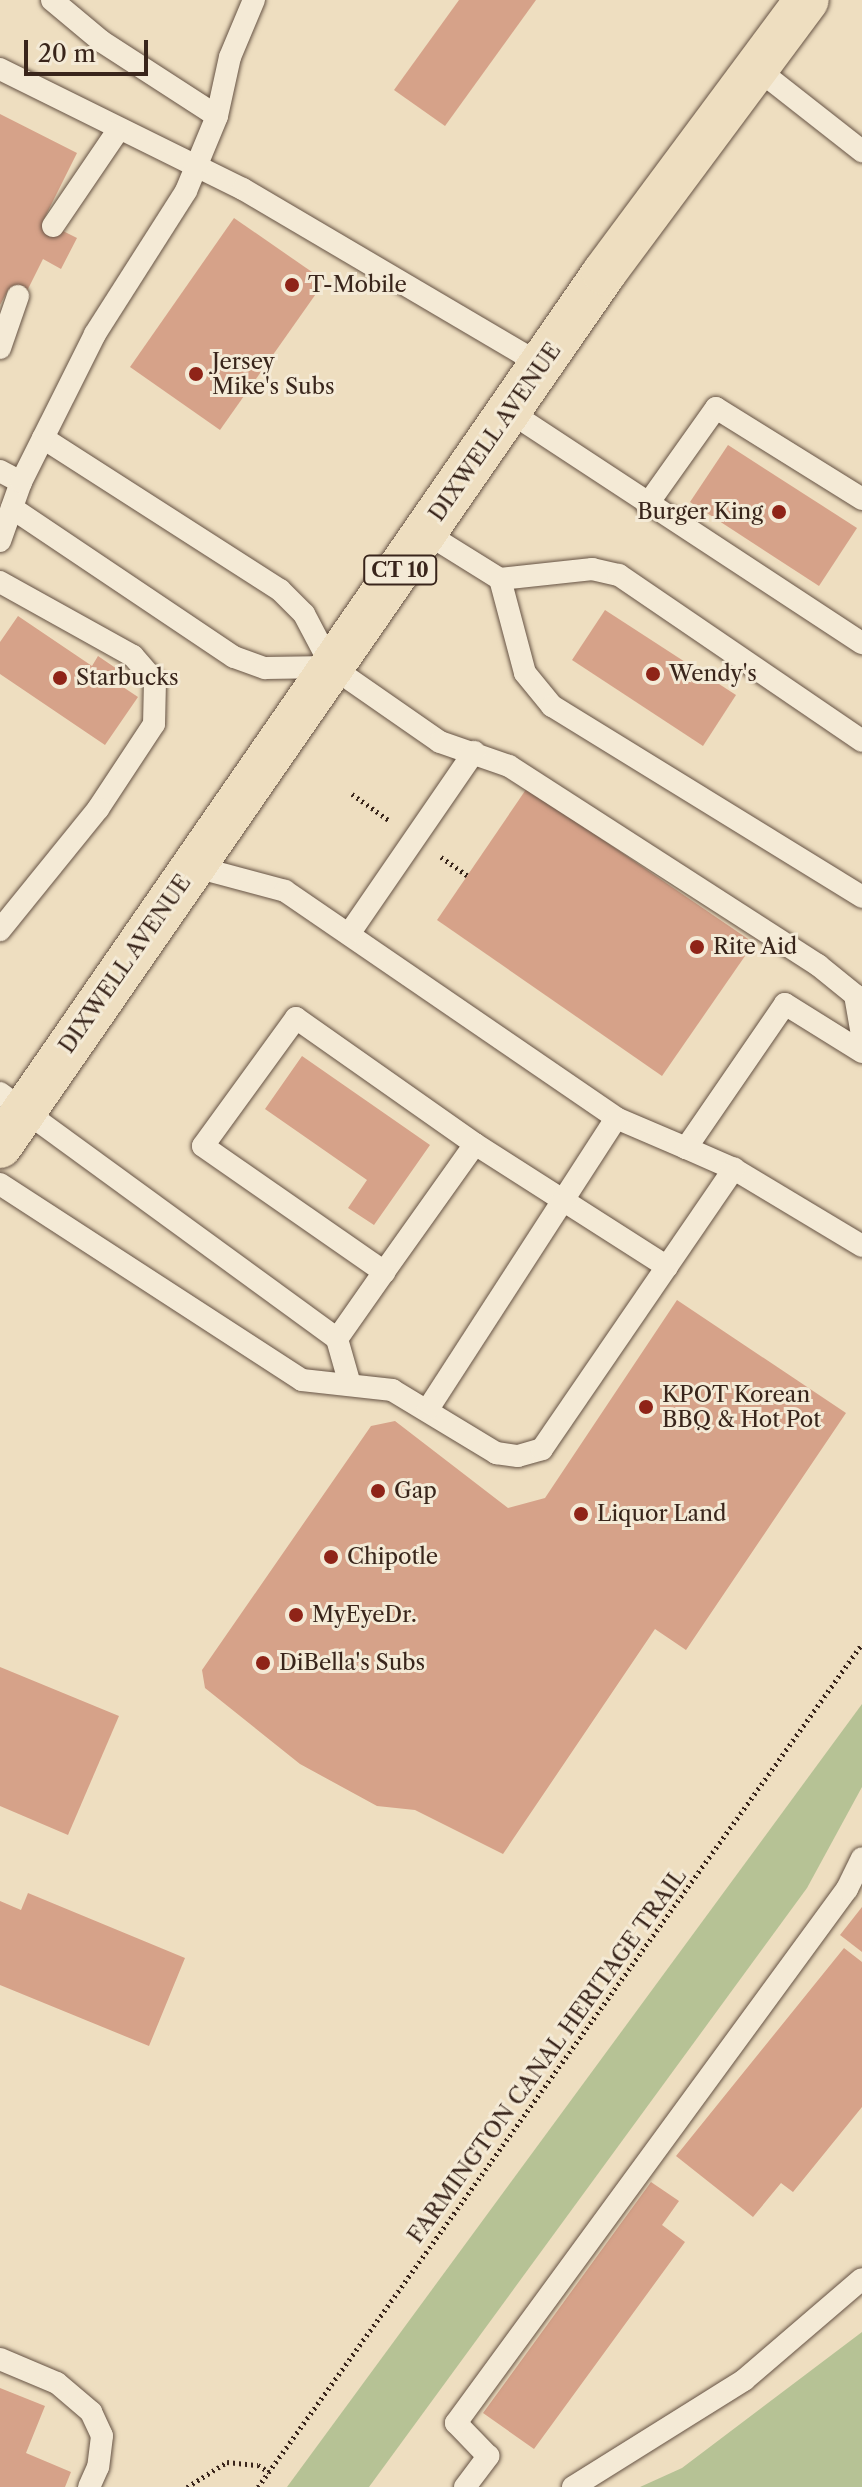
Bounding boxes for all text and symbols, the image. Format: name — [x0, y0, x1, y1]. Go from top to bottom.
scale bar — [28, 24, 152, 74]
text: 20 m — [38, 39, 96, 68]
place label: T-Mobile — [308, 272, 407, 298]
marker: T-Mobile — [283, 276, 301, 294]
street label: DIXWELL AVENUE — [423, 337, 567, 527]
place label: Jersey Mike's Subs — [212, 348, 334, 400]
marker: Jersey Mike's Subs — [187, 365, 205, 383]
place label: Burger King — [637, 499, 763, 525]
marker: Burger King — [770, 503, 788, 521]
road number: CT 10 — [362, 554, 438, 586]
place label: Wendy's — [669, 661, 757, 687]
place label: Starbucks — [76, 665, 178, 691]
marker: Wendy's — [644, 665, 662, 683]
marker: Starbucks — [51, 669, 69, 687]
street label: DIXWELL AVENUE — [53, 869, 197, 1059]
place label: Rite Aid — [713, 934, 798, 960]
marker: Rite Aid — [688, 938, 706, 956]
place label: KPOT Korean BBQ & Hot Pot — [662, 1381, 821, 1432]
marker: KPOT Korean BBQ & Hot Pot — [637, 1398, 655, 1416]
place label: Gap — [394, 1478, 437, 1504]
marker: Gap — [369, 1482, 387, 1500]
place label: Liquor Land — [597, 1501, 727, 1527]
marker: Liquor Land — [572, 1505, 590, 1523]
place label: Chipotle — [347, 1544, 438, 1570]
marker: Chipotle — [322, 1548, 340, 1566]
place label: MyEyeDr. — [312, 1602, 417, 1628]
marker: MyEyeDr. — [287, 1606, 305, 1624]
place label: DiBella's Subs — [279, 1650, 425, 1676]
marker: DiBella's Subs — [254, 1654, 272, 1672]
street label: FARMINGTON CANAL HERITAGE TRAIL — [402, 1863, 692, 2249]

